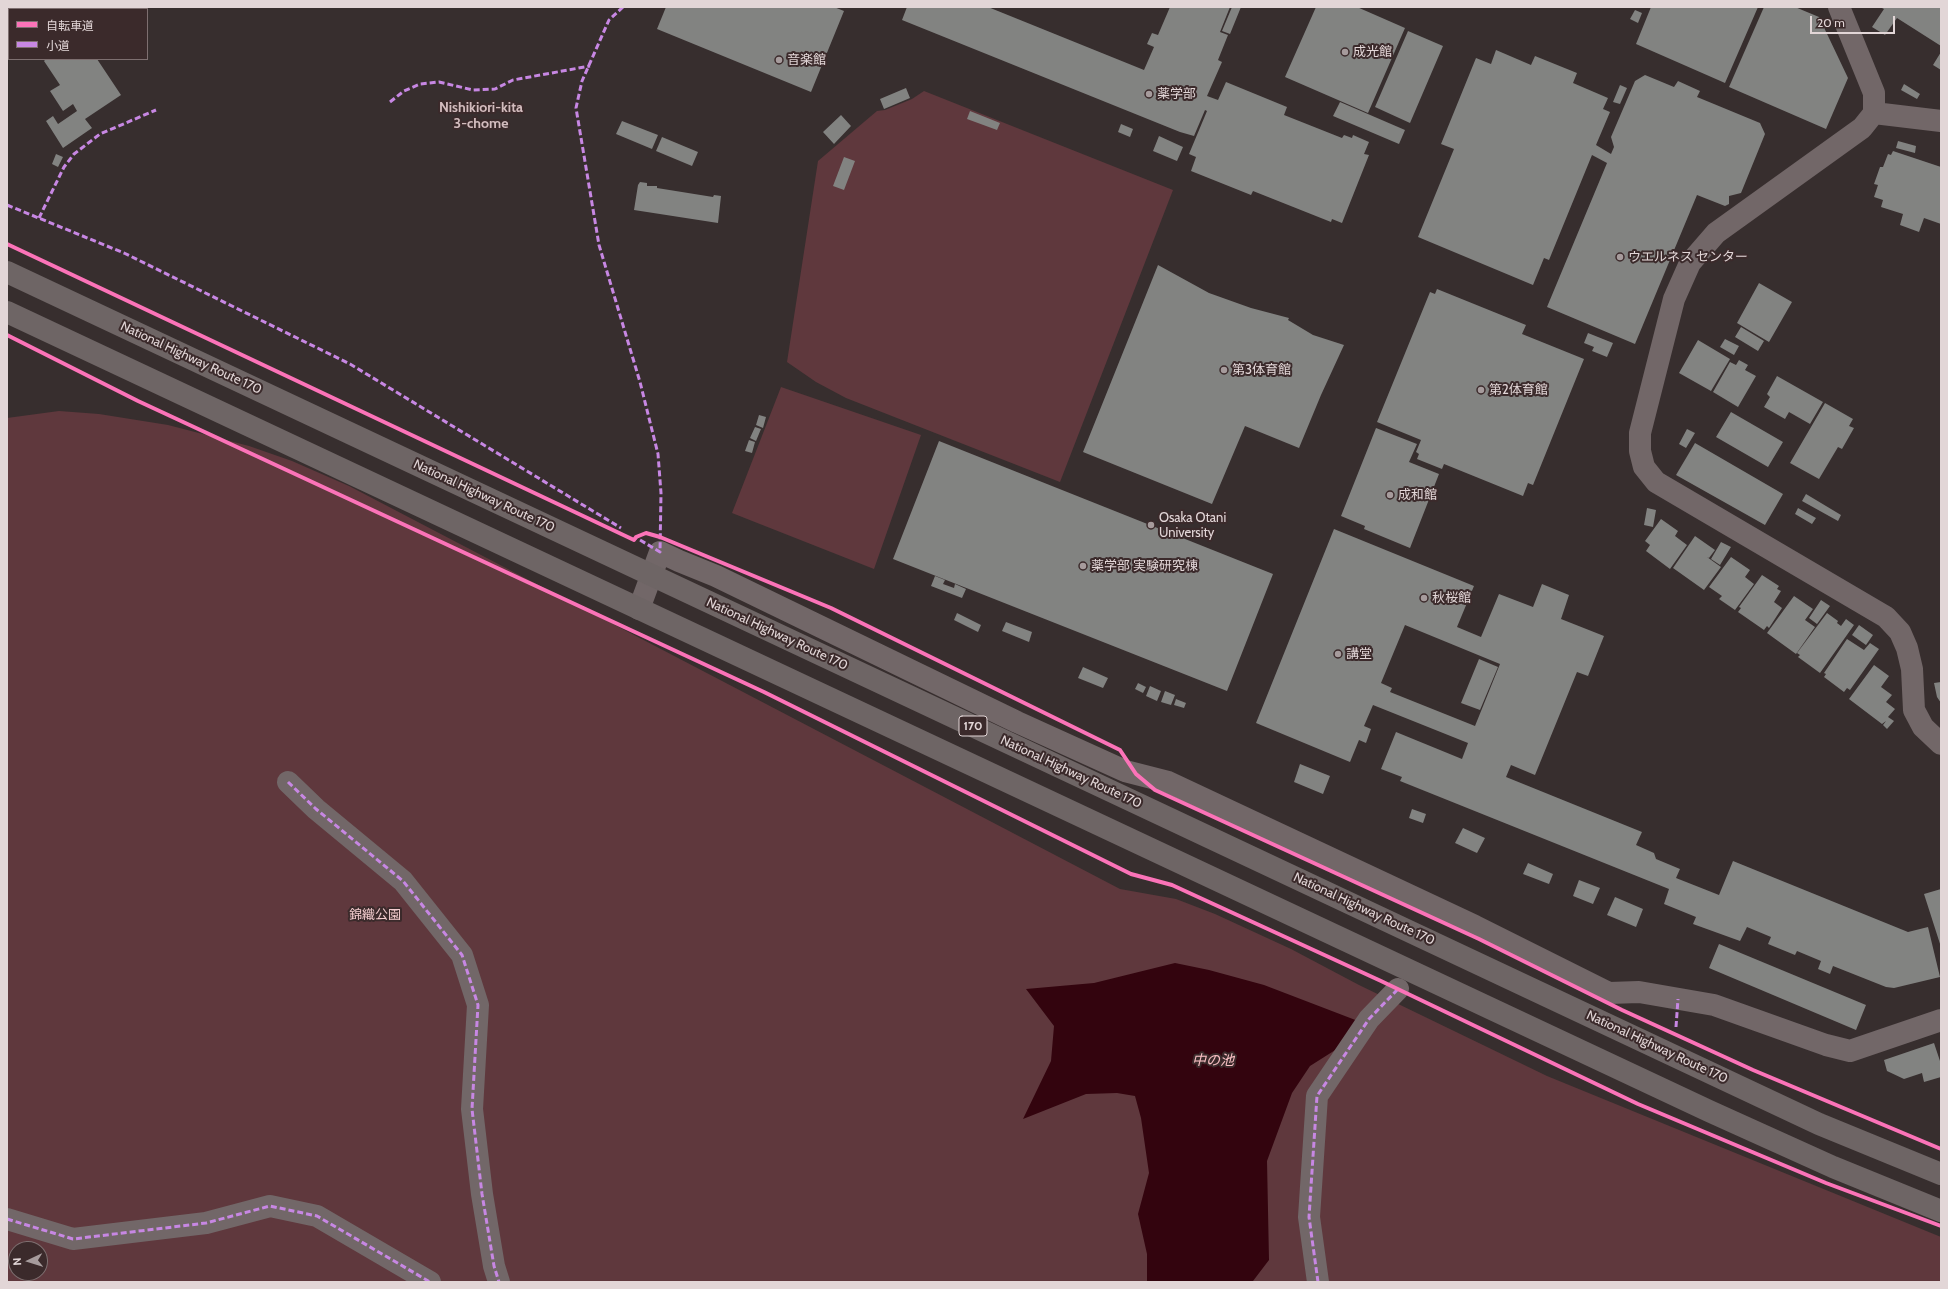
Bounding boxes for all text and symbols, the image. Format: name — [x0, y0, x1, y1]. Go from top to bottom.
legend — [8, 8, 148, 60]
scale bar — [1812, 8, 1897, 34]
text: 20 m — [1817, 15, 1845, 30]
text: 自転車道 — [46, 18, 94, 33]
text: 小道 — [46, 38, 70, 53]
place label: 成光館 — [1353, 44, 1392, 60]
marker: 成光館 — [1340, 47, 1350, 57]
place label: 音楽館 — [787, 52, 826, 68]
marker: 音楽館 — [774, 55, 784, 65]
place label: 薬学部 — [1157, 86, 1196, 102]
marker: 薬学部 — [1144, 89, 1154, 99]
district label: Nishikiori-kita 3-chome — [439, 100, 523, 132]
place label: ウエルネス センター — [1628, 249, 1748, 265]
marker: ウエルネス センター — [1615, 252, 1625, 262]
street label: National Highway Route 170 — [118, 318, 264, 398]
place label: 第3体育館 — [1232, 362, 1291, 378]
marker: 第3体育館 — [1219, 365, 1229, 375]
place label: 第2体育館 — [1489, 382, 1548, 398]
marker: 第2体育館 — [1476, 385, 1486, 395]
street label: National Highway Route 170 — [411, 456, 557, 536]
place label: 成和館 — [1398, 487, 1437, 503]
marker: 成和館 — [1385, 490, 1395, 500]
place label: Osaka Otani University — [1159, 510, 1226, 541]
marker: Osaka Otani University — [1146, 520, 1156, 530]
place label: 薬学部 実験研究棟 — [1091, 558, 1198, 574]
marker: 薬学部 実験研究棟 — [1078, 561, 1088, 571]
place label: 秋桜館 — [1432, 590, 1471, 606]
marker: 秋桜館 — [1419, 593, 1429, 603]
street label: National Highway Route 170 — [704, 594, 850, 674]
place label: 講堂 — [1346, 646, 1372, 662]
marker: 講堂 — [1333, 649, 1343, 659]
road number: 170 — [959, 716, 987, 736]
street label: National Highway Route 170 — [998, 732, 1144, 812]
street label: National Highway Route 170 — [1291, 869, 1437, 949]
park label: 錦織公園 — [349, 907, 401, 923]
street label: National Highway Route 170 — [1584, 1007, 1730, 1087]
water label: 中の池 — [1192, 1053, 1234, 1069]
north arrow — [8, 1241, 48, 1281]
text: N — [10, 1257, 24, 1266]

